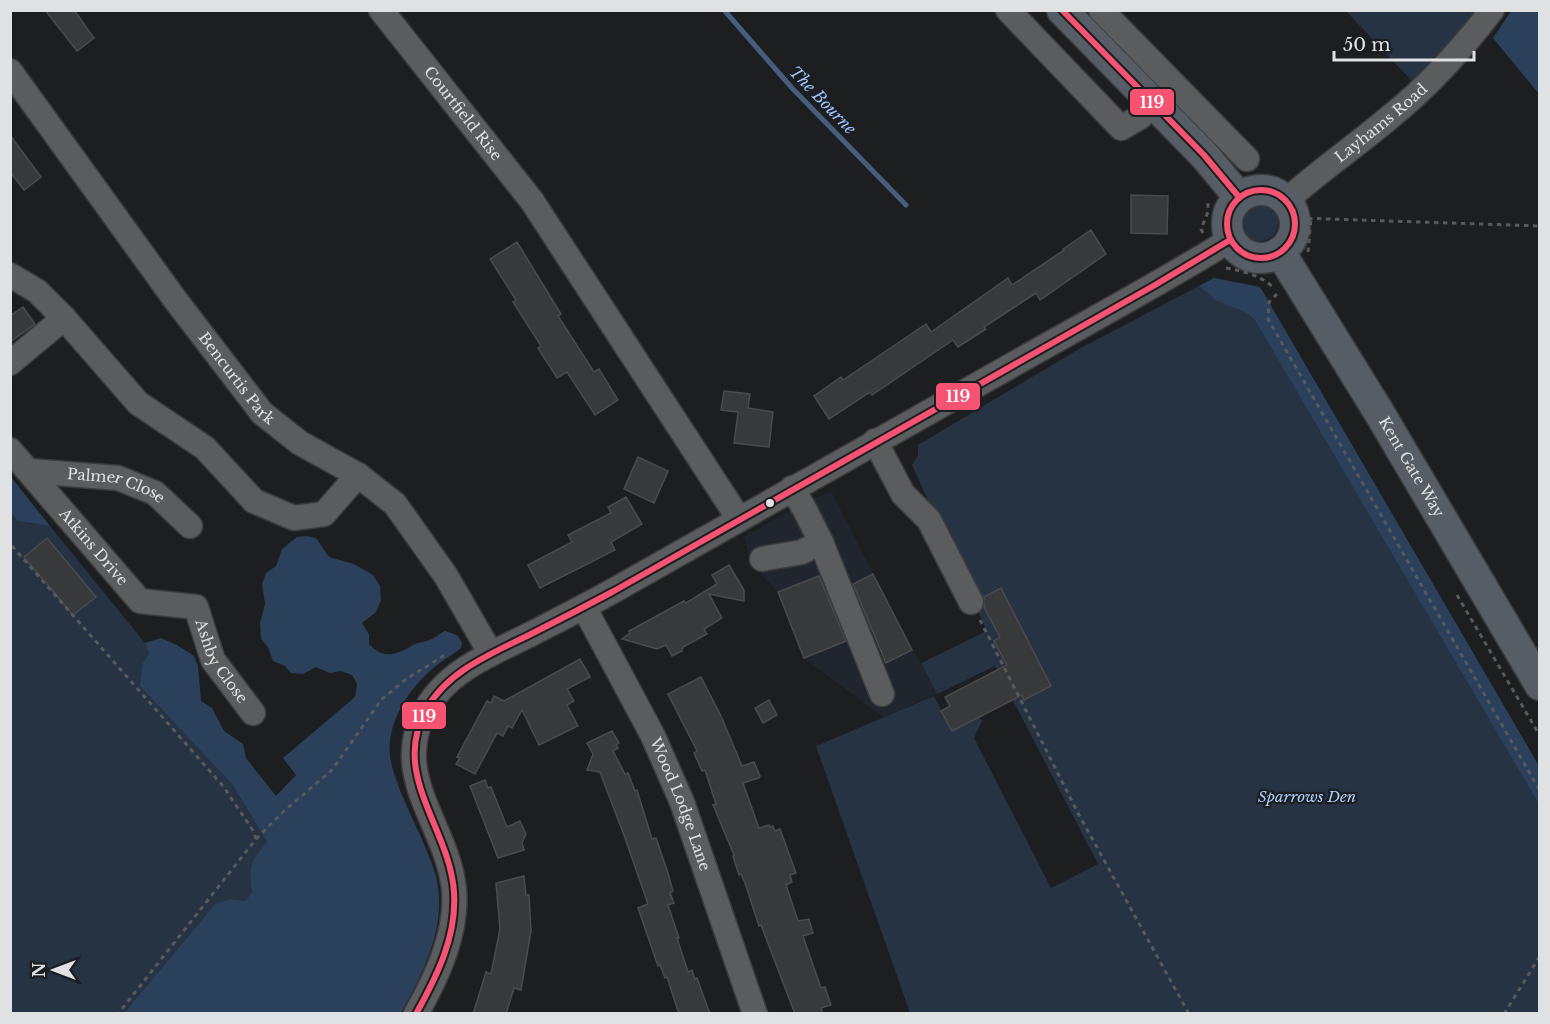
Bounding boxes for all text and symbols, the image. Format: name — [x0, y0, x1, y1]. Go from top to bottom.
scale bar — [1334, 24, 1474, 62]
text: 50 m — [1343, 34, 1391, 56]
street label: Courtfield Rise — [420, 62, 506, 164]
water label: The Bourne — [785, 62, 861, 139]
street label: Layhams Road — [1331, 79, 1431, 166]
line badge: 119 — [1129, 88, 1175, 116]
text: 119 — [1140, 92, 1165, 112]
street label: Bencurtis Park — [195, 328, 279, 429]
line badge: 119 — [935, 382, 981, 411]
text: 119 — [946, 386, 971, 406]
street label: Kent Gate Way — [1375, 413, 1449, 521]
street label: Palmer Close — [67, 464, 169, 507]
unlabelled marker — [764, 497, 776, 509]
street label: Atkins Drive — [55, 503, 132, 589]
street label: Ashby Close — [191, 616, 252, 707]
line badge: 119 — [401, 701, 447, 730]
text: 119 — [412, 706, 437, 726]
street label: Wood Lodge Lane — [646, 734, 715, 873]
park label: Sparrows Den — [1258, 787, 1356, 806]
north arrow — [24, 940, 84, 1000]
text: N — [29, 962, 49, 978]

